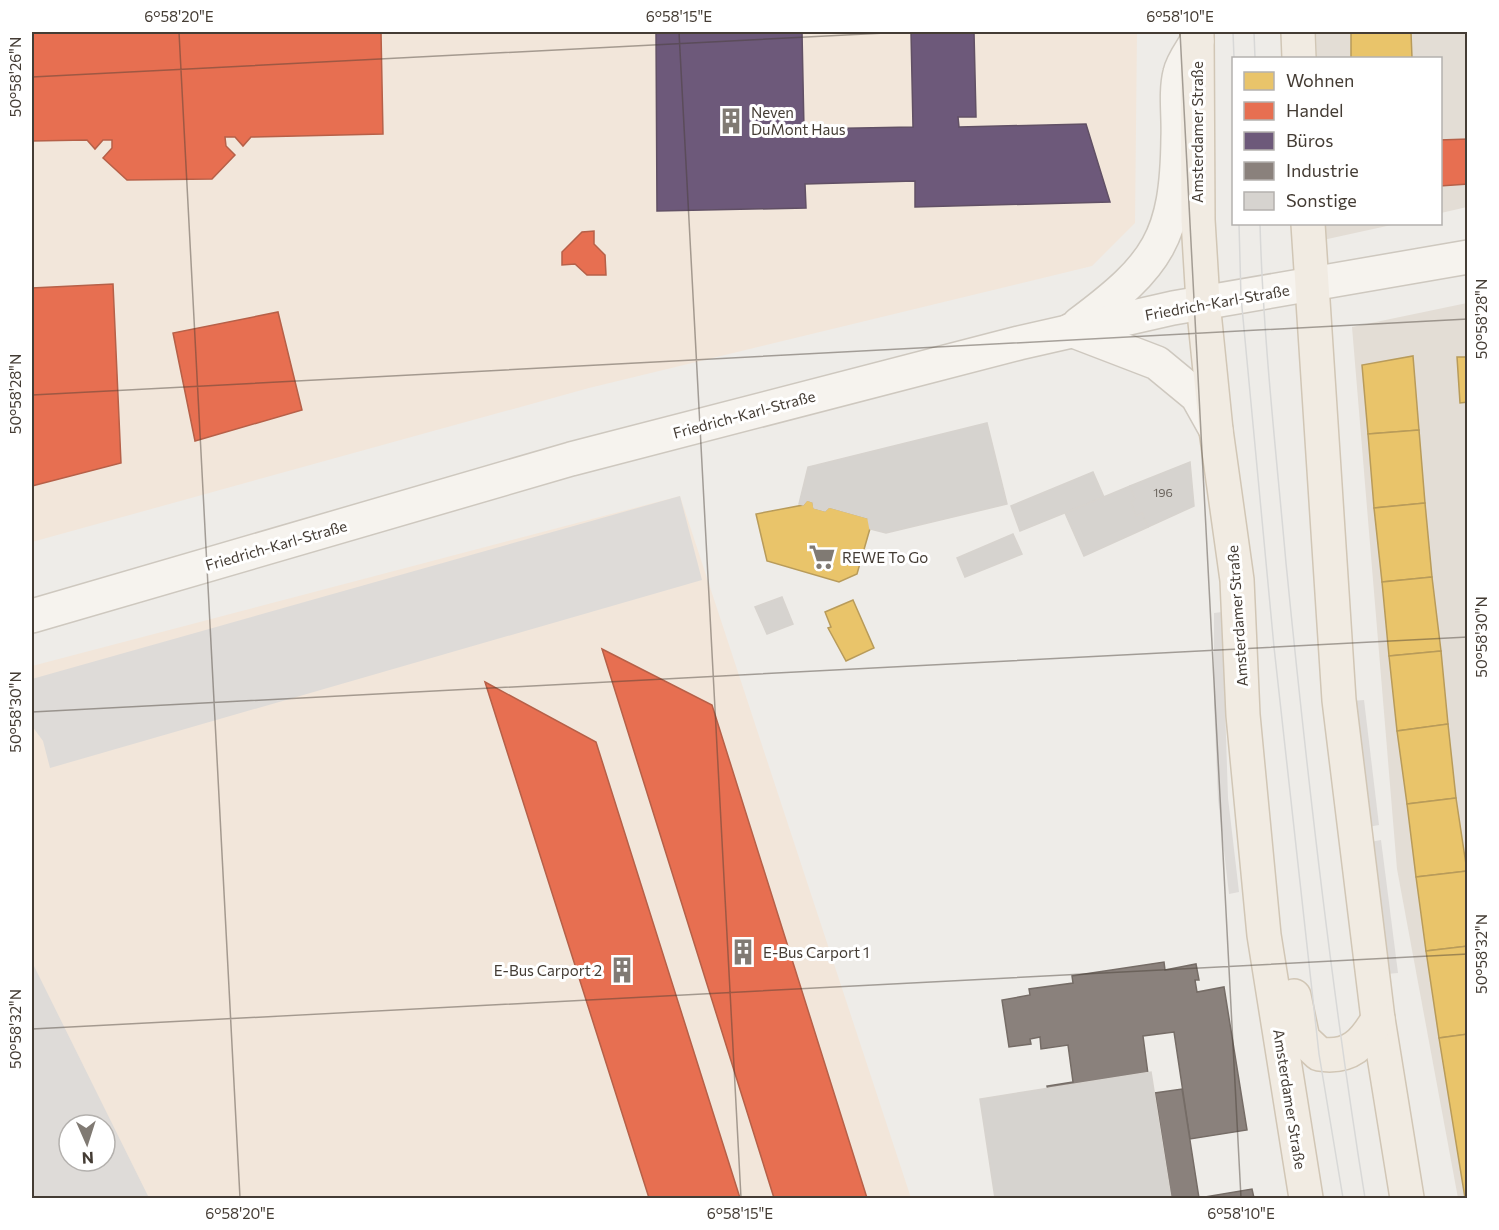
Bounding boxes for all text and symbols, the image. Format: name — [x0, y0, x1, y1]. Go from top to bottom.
text: 6°58'20"E — [144, 7, 214, 25]
text: 6°58'15"E — [646, 7, 712, 25]
text: 6°58'10"E — [1146, 7, 1214, 25]
text: 50°58'26"N — [6, 37, 24, 117]
legend — [1232, 57, 1442, 225]
street label: Amsterdamer Straße — [1188, 61, 1206, 203]
text: Wohnen — [1286, 69, 1354, 91]
text: Handel — [1286, 99, 1344, 121]
place label: Neven DuMont Haus — [751, 103, 846, 138]
building icon: Neven DuMont Haus — [716, 106, 746, 136]
text: Büros — [1286, 129, 1333, 151]
text: Industrie — [1286, 159, 1359, 181]
text: Sonstige — [1286, 189, 1357, 211]
text: 50°58'28"N — [1472, 279, 1490, 359]
street label: Friedrich-Karl-Straße — [1143, 280, 1291, 324]
text: 50°58'28"N — [6, 354, 24, 434]
street label: Friedrich-Karl-Straße — [671, 386, 817, 442]
house number: 196 — [1153, 485, 1173, 499]
street label: Friedrich-Karl-Straße — [203, 516, 349, 574]
supermarket icon: REWE To Go — [807, 542, 837, 572]
street label: Amsterdamer Straße — [1223, 545, 1251, 687]
place label: REWE To Go — [842, 548, 928, 566]
text: 50°58'30"N — [1472, 596, 1490, 678]
text: 50°58'30"N — [6, 671, 24, 753]
text: 50°58'32"N — [1472, 914, 1490, 994]
building icon: E-Bus Carport 1 — [728, 937, 758, 967]
place label: E-Bus Carport 1 — [763, 943, 869, 961]
building icon: E-Bus Carport 2 — [607, 955, 637, 985]
place label: E-Bus Carport 2 — [494, 961, 602, 979]
text: 50°58'32"N — [6, 989, 24, 1069]
street label: Amsterdamer Straße — [1270, 1028, 1310, 1170]
north arrow — [57, 1113, 117, 1173]
text: N — [81, 1149, 94, 1168]
text: 6°58'20"E — [205, 1204, 275, 1222]
text: 6°58'15"E — [707, 1204, 773, 1222]
text: 6°58'10"E — [1207, 1204, 1275, 1222]

